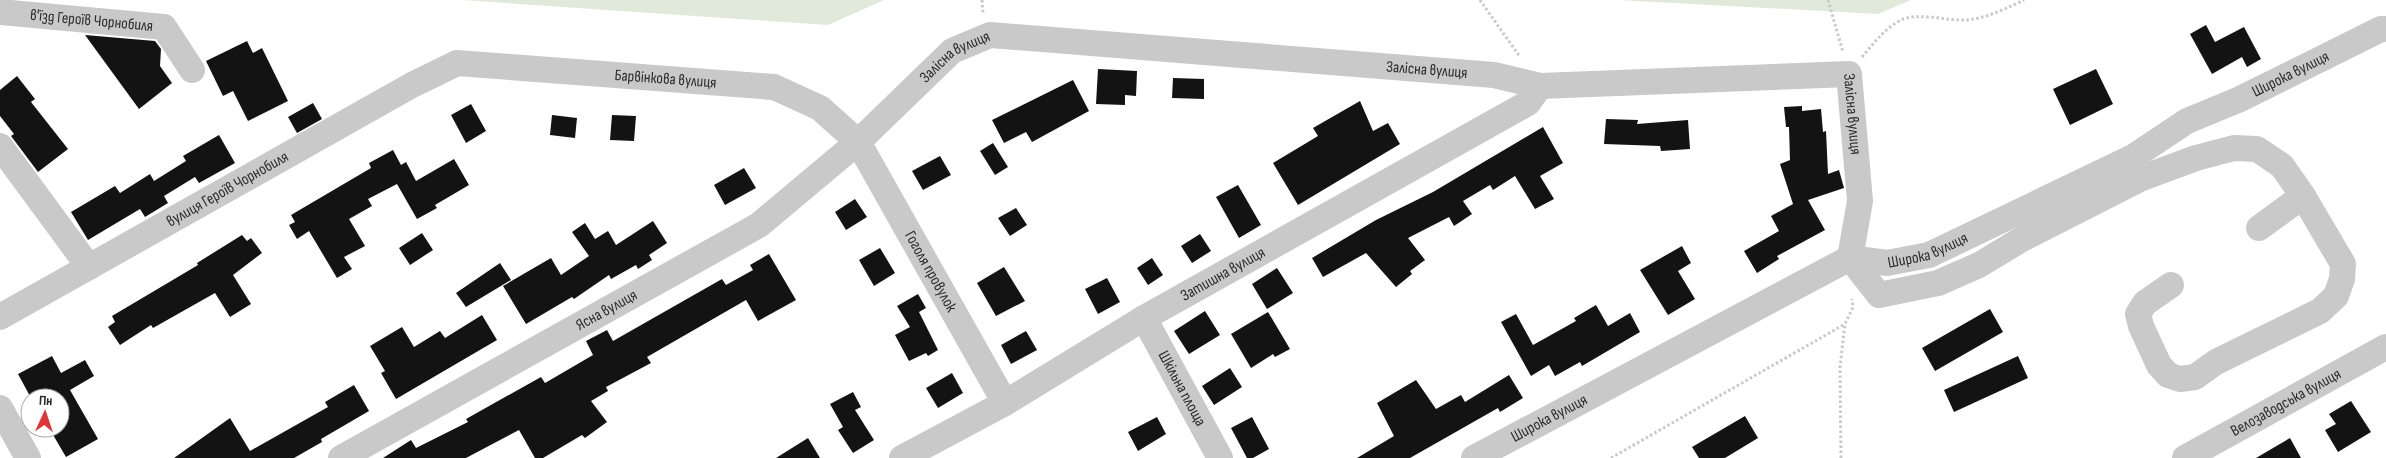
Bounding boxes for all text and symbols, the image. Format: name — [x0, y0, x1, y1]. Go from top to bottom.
street label: в'їзд Героїв Чорнобиля — [29, 5, 154, 35]
street label: Залісна вулиця — [916, 27, 993, 87]
street label: Широка вулиця — [2249, 47, 2332, 101]
street label: Залісна вулиця — [1385, 57, 1468, 82]
street label: Барвінкова вулиця — [614, 65, 717, 92]
street label: Залісна вулиця — [1839, 72, 1865, 155]
street label: вулиця Героїв Чорнобиля — [163, 147, 292, 231]
street label: Гоголя провулок — [901, 228, 962, 316]
street label: Широка вулиця — [1886, 228, 1971, 272]
street label: Затишна вулиця — [1177, 243, 1268, 305]
street label: Ясна вулиця — [573, 285, 640, 335]
street label: Шкільна площа — [1154, 347, 1210, 429]
street label: Велозаводська вулиця — [2227, 364, 2344, 440]
north arrow — [20, 388, 70, 438]
street label: Широка вулиця — [1508, 390, 1590, 446]
text: Пн — [38, 392, 53, 409]

